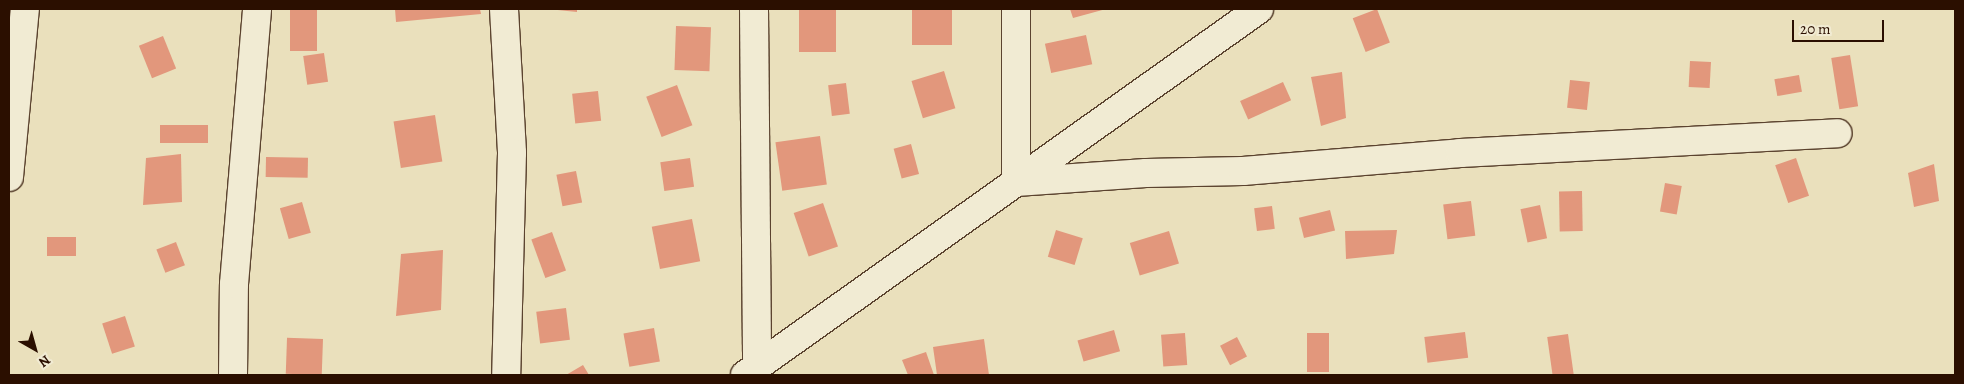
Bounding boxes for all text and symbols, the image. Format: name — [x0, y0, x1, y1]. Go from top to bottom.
scale bar — [1794, 10, 1886, 42]
text: 20 m — [1800, 19, 1831, 39]
north arrow — [10, 324, 60, 374]
text: N — [35, 351, 54, 372]

